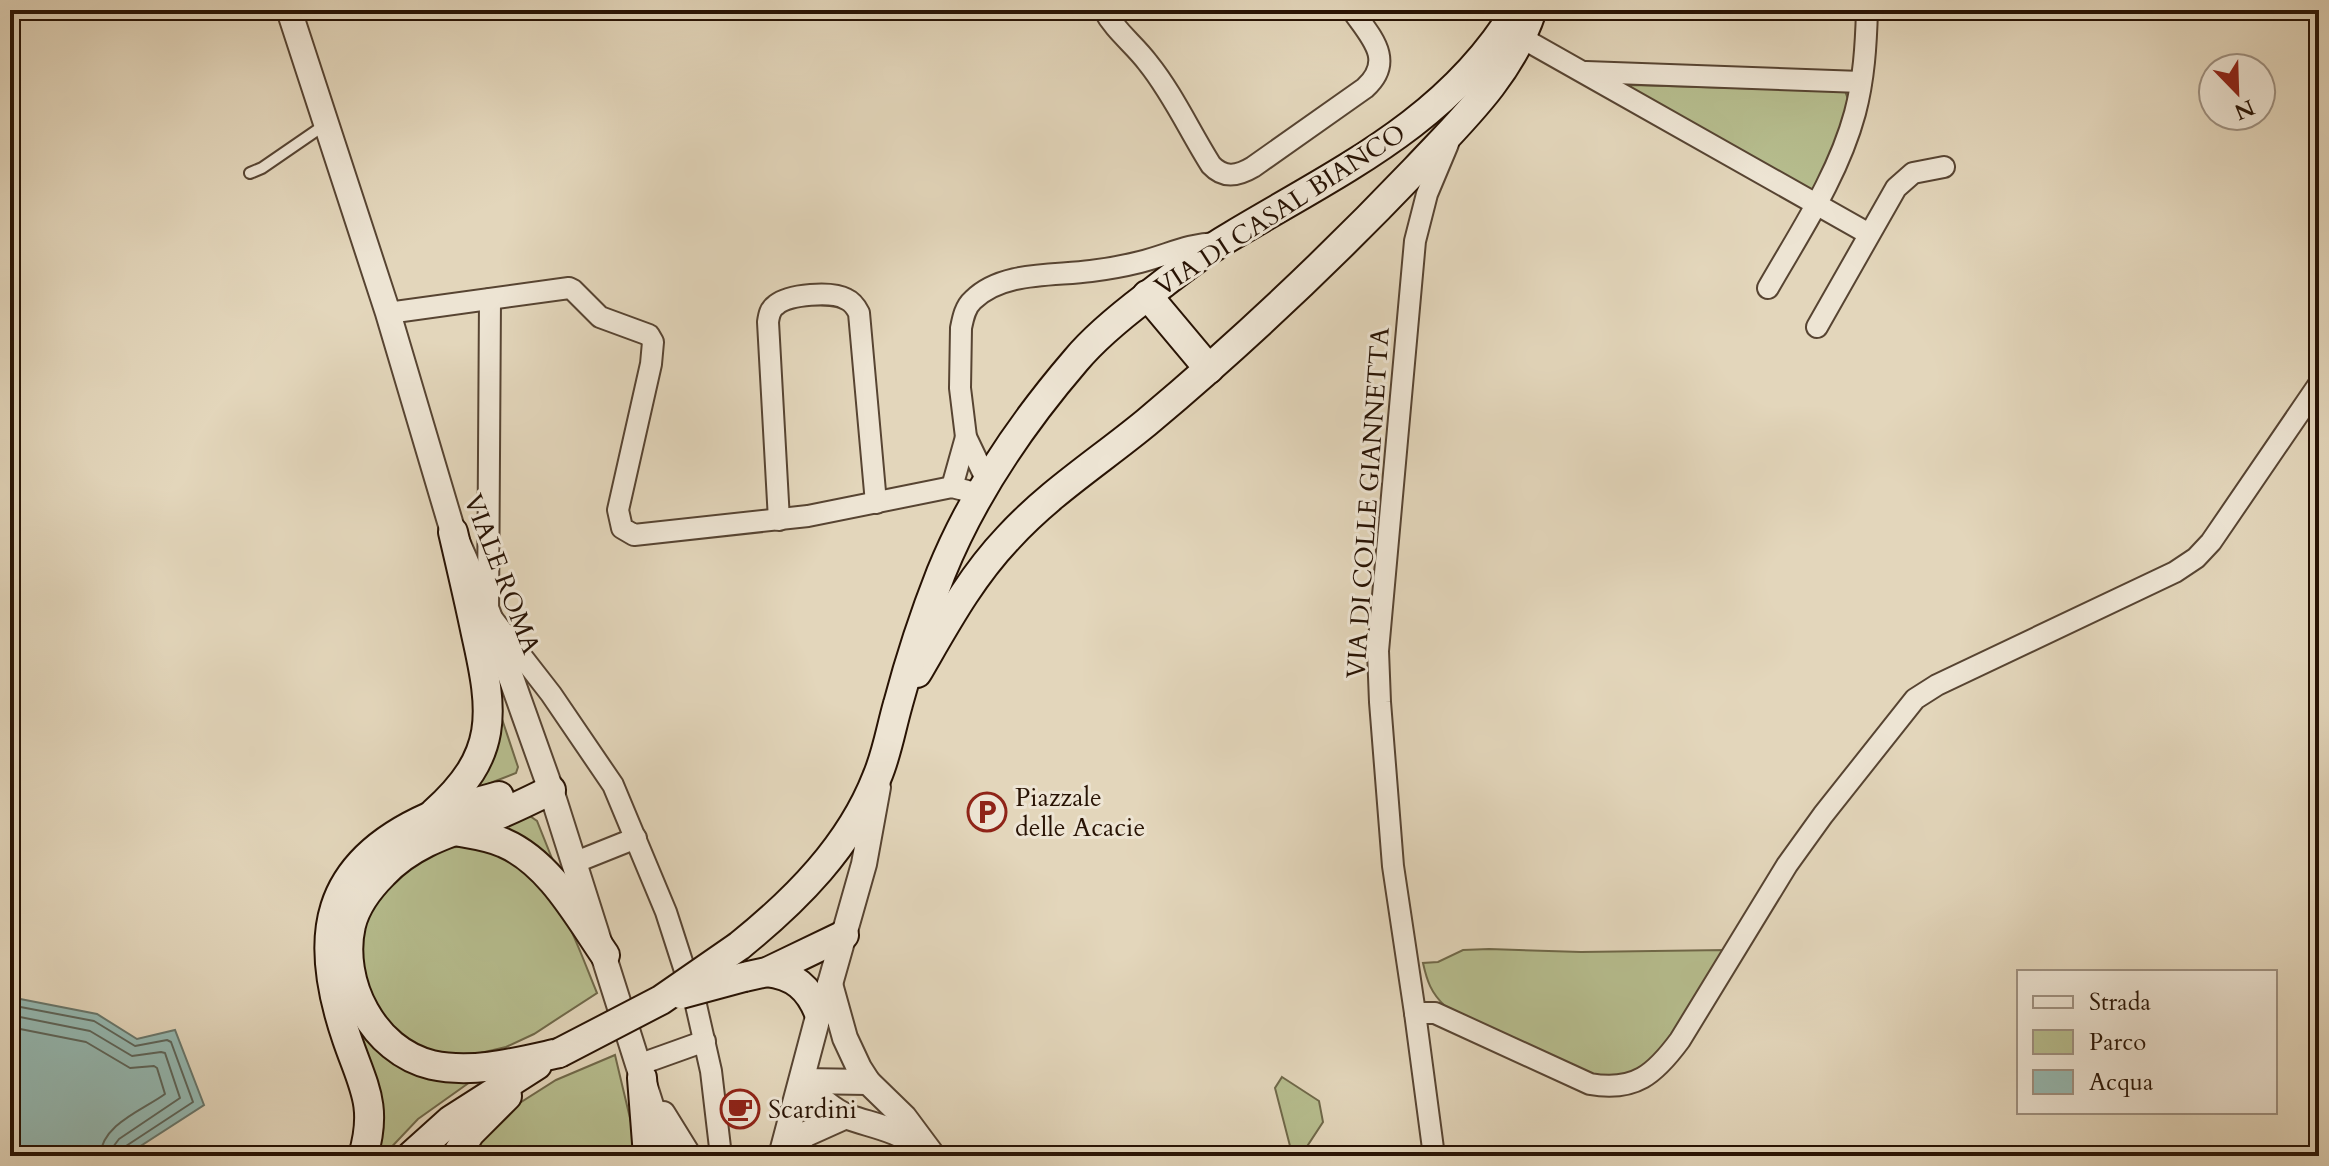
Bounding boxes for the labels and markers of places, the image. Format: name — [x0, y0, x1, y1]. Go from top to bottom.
place label: Piazzale delle Acacie — [1015, 780, 1145, 845]
parking icon: Piazzale delle Acacie — [966, 791, 1008, 833]
cafe icon: Scardini — [719, 1088, 761, 1130]
place label: Scardini — [768, 1092, 857, 1127]

